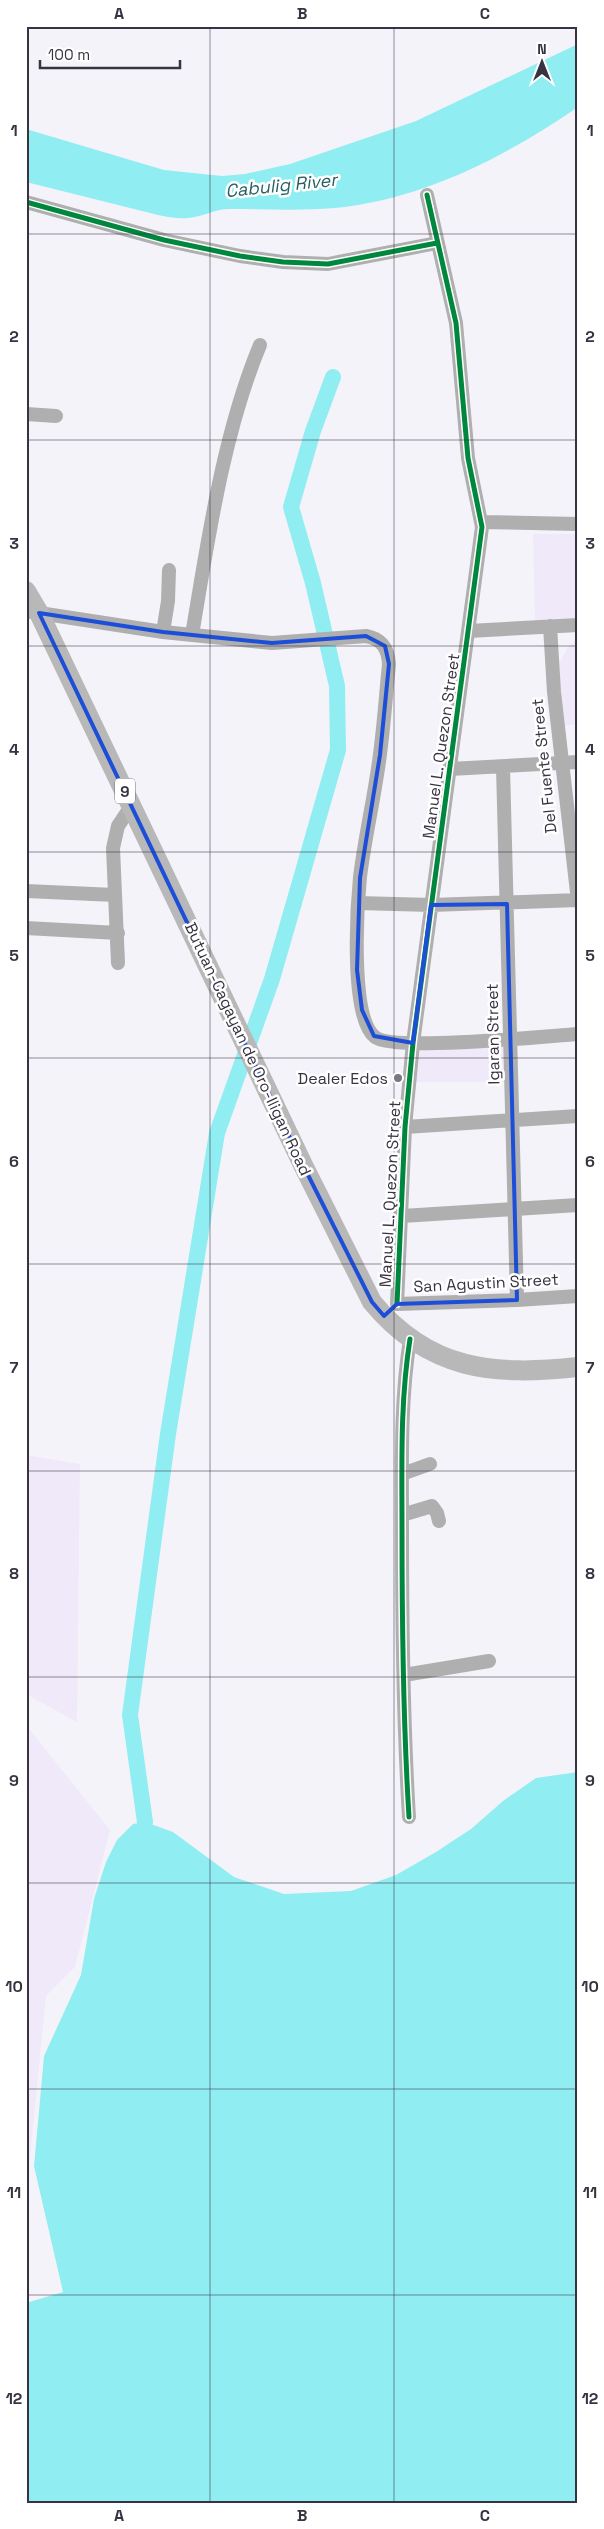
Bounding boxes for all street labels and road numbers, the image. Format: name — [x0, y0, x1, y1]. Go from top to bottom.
street label: Manuel L. Quezon Street — [418, 652, 464, 840]
street label: Del Fuente Street — [526, 698, 562, 834]
road number: 9 — [115, 778, 135, 804]
street label: Butuan-Cagayan de Oro-Iligan Road — [180, 919, 316, 1179]
street label: Igaran Street — [482, 983, 504, 1085]
street label: Manuel L. Quezon Street — [375, 1100, 405, 1288]
street label: San Agustin Street — [413, 1269, 559, 1297]

